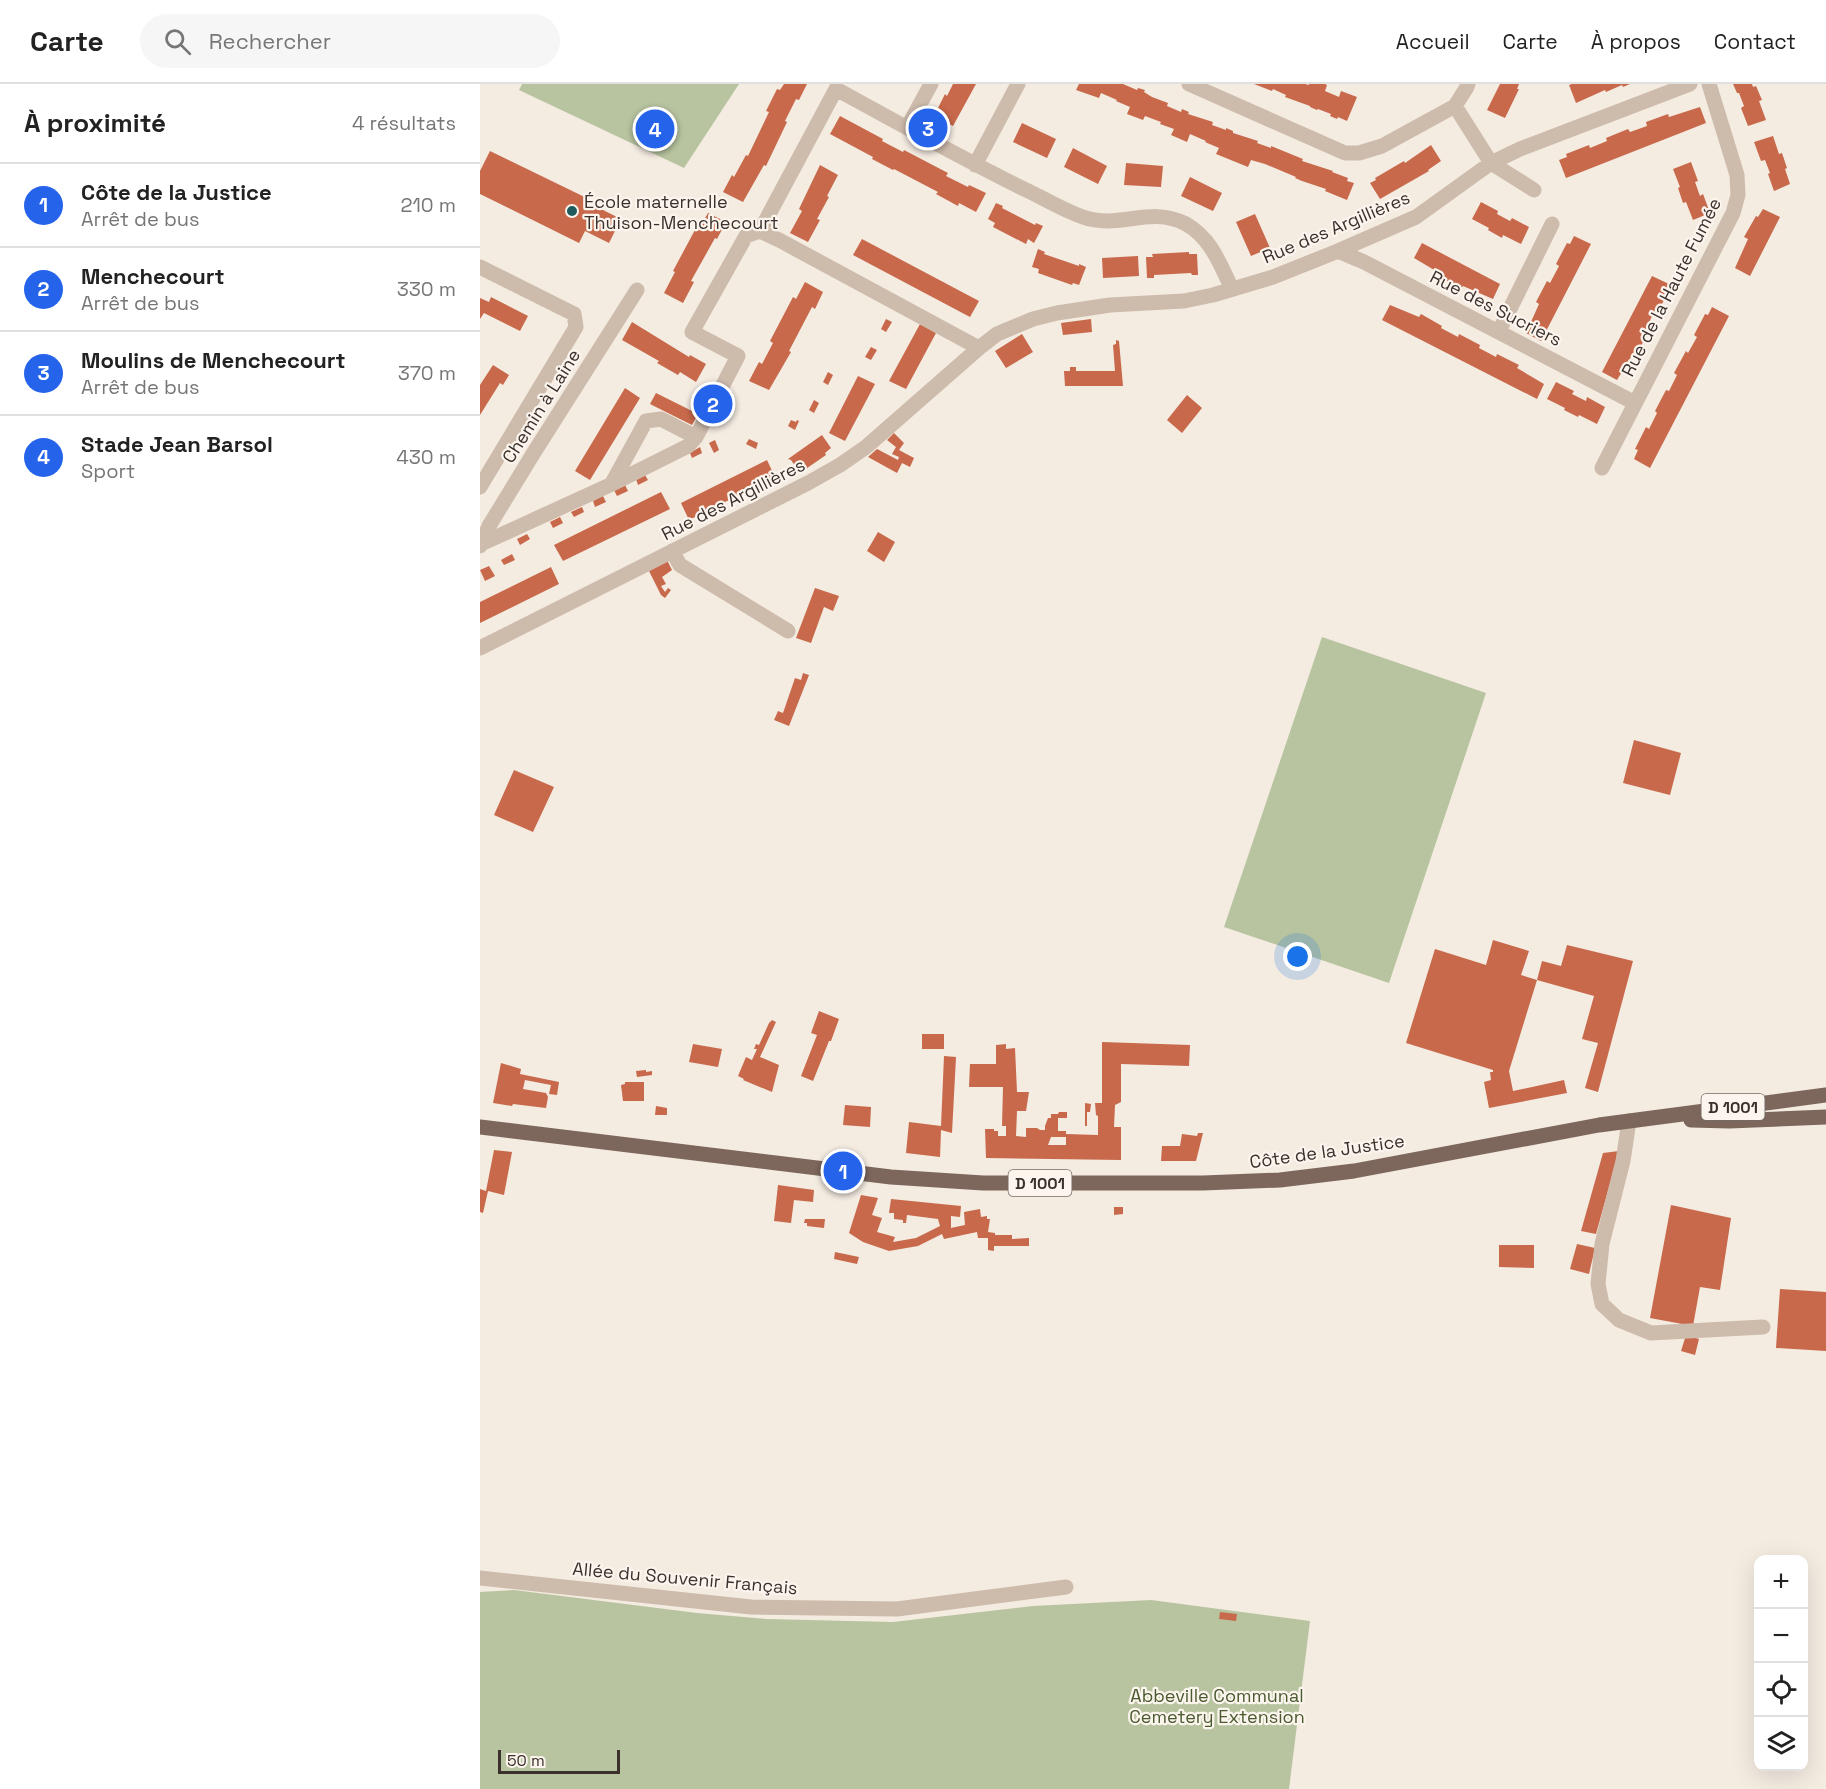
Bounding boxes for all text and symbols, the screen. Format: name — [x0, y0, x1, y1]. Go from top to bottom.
search box — [140, 14, 560, 68]
text: Carte — [30, 23, 104, 59]
icon: search — [161, 25, 194, 58]
text: Rechercher — [209, 27, 331, 55]
text: Accueil — [1396, 28, 1470, 55]
text: Carte — [1503, 28, 1558, 55]
text: À propos — [1591, 28, 1681, 55]
text: Contact — [1714, 28, 1796, 55]
text: À proximité — [24, 106, 166, 140]
pin: 4 — [636, 106, 675, 152]
pin: 3 — [908, 106, 948, 150]
text: 4 résultats — [352, 110, 456, 136]
text: Côte de la Justice — [81, 178, 272, 206]
street label: Rue des Argillières — [1259, 186, 1413, 268]
place label: École maternelle Thuison-Menchecourt — [584, 190, 778, 234]
text: 1 — [39, 192, 48, 218]
text: 210 m — [400, 192, 456, 218]
street label: Rue de la Haute Fumée — [1616, 194, 1726, 380]
marker: École maternelle Thuison-Menchecourt — [565, 204, 579, 218]
text: Arrêt de bus — [81, 206, 200, 232]
text: Menchecourt — [81, 262, 224, 290]
street label: Rue des Sucriers — [1426, 265, 1566, 351]
text: 2 — [38, 276, 49, 302]
text: 330 m — [397, 276, 456, 302]
text: Arrêt de bus — [81, 290, 200, 316]
street label: Chemin à Laine — [497, 345, 585, 467]
text: Moulins de Menchecourt — [81, 346, 346, 374]
text: 3 — [37, 360, 50, 386]
text: 370 m — [398, 360, 456, 386]
text: Arrêt de bus — [81, 374, 200, 400]
pin: 2 — [694, 382, 732, 426]
text: Stade Jean Barsol — [81, 430, 273, 458]
text: 4 — [37, 444, 50, 470]
text: 430 m — [396, 444, 456, 470]
street label: Rue des Argillières — [657, 453, 809, 545]
text: Sport — [81, 458, 135, 484]
your location — [1283, 942, 1312, 971]
road number: D 1001 — [1702, 1094, 1764, 1120]
street label: Côte de la Justice — [1248, 1129, 1406, 1173]
pin: 1 — [824, 1148, 862, 1194]
road number: D 1001 — [1008, 1170, 1072, 1196]
map controls — [1754, 1555, 1808, 1771]
button: + — [1754, 1555, 1808, 1609]
street label: Allée du Souvenir Français — [571, 1557, 799, 1599]
button: − — [1754, 1609, 1808, 1663]
button: locate — [1754, 1663, 1808, 1717]
park label: Abbeville Communal Cemetery Extension — [1129, 1684, 1305, 1728]
button: layers — [1754, 1717, 1808, 1771]
scale bar — [498, 1747, 620, 1774]
text: 50 m — [507, 1750, 545, 1771]

